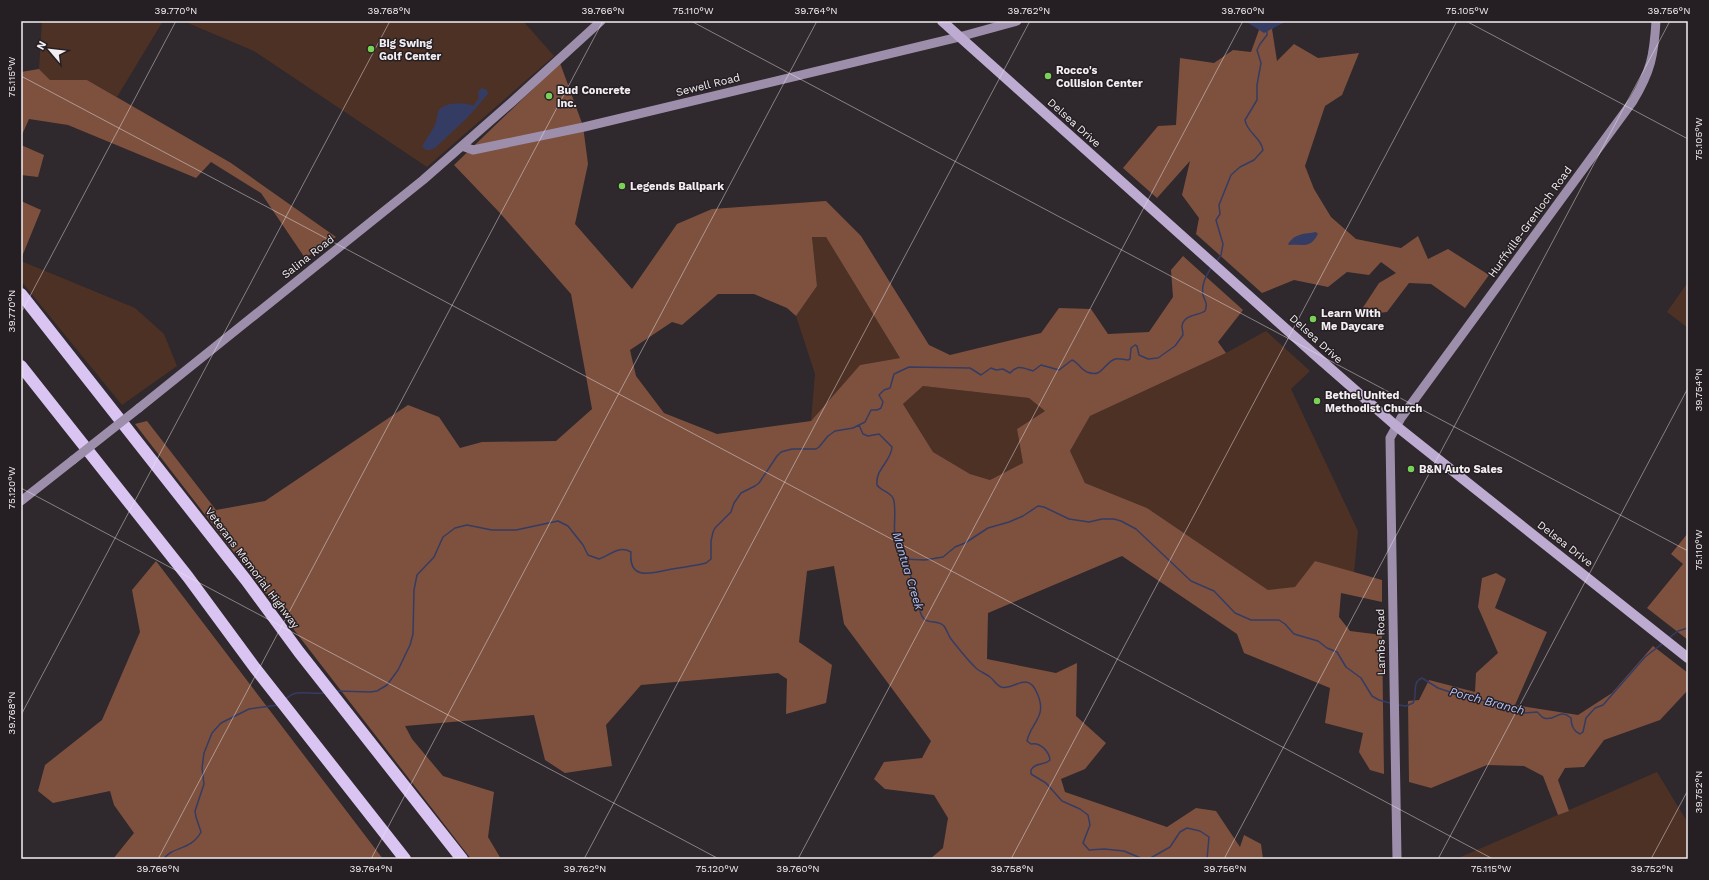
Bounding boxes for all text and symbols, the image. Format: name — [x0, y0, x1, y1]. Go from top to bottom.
text: 39.770°N — [155, 5, 197, 16]
text: 39.768°N — [367, 5, 411, 16]
text: 39.766°N — [581, 5, 625, 16]
text: 75.110°W — [672, 5, 714, 16]
text: 39.764°N — [794, 5, 838, 16]
text: 39.762°N — [1008, 5, 1050, 16]
text: 39.760°N — [1221, 5, 1265, 16]
text: 75.105°W — [1445, 5, 1489, 16]
text: 39.756°N — [1647, 5, 1691, 16]
north arrow — [30, 30, 70, 70]
place label: Big Swing Golf Center — [379, 37, 441, 63]
text: N — [34, 39, 49, 52]
marker: Big Swing Golf Center — [366, 44, 376, 54]
text: 75.115°W — [6, 56, 17, 97]
place label: Rocco's Collision Center — [1056, 64, 1143, 90]
street label: Sewell Road — [675, 71, 741, 99]
marker: Rocco's Collision Center — [1043, 71, 1053, 81]
place label: Bud Concrete Inc. — [557, 84, 631, 110]
marker: Bud Concrete Inc. — [544, 91, 554, 101]
street label: Delsea Drive — [1045, 96, 1103, 150]
text: 75.105°W — [1693, 117, 1704, 161]
street label: Hurffville-Grenloch Road — [1485, 164, 1575, 280]
place label: Legends Ballpark — [630, 180, 724, 193]
marker: Legends Ballpark — [617, 181, 627, 191]
street label: Salina Road — [279, 233, 337, 281]
text: 39.770°N — [6, 290, 17, 332]
place label: Learn With Me Daycare — [1321, 307, 1384, 333]
street label: Delsea Drive — [1287, 312, 1345, 366]
marker: Learn With Me Daycare — [1308, 314, 1318, 324]
text: 39.754°N — [1693, 368, 1704, 412]
place label: Bethel United Methodist Church — [1325, 389, 1423, 415]
marker: Bethel United Methodist Church — [1312, 396, 1322, 406]
place label: B&N Auto Sales — [1419, 463, 1503, 476]
marker: B&N Auto Sales — [1406, 464, 1416, 474]
text: 75.120°W — [6, 466, 17, 510]
street label: Veterans Memorial Highway — [202, 505, 302, 631]
street label: Delsea Drive — [1535, 518, 1595, 570]
text: 75.110°W — [1693, 529, 1704, 571]
water label: Mantua Creek — [890, 530, 927, 612]
street label: Lambs Road — [1374, 609, 1388, 675]
water label: Porch Branch — [1448, 684, 1526, 718]
text: 39.768°N — [6, 691, 17, 735]
text: 39.752°N — [1693, 771, 1704, 813]
text: 39.766°N — [136, 863, 180, 874]
text: 39.764°N — [349, 863, 393, 874]
text: 39.762°N — [564, 863, 606, 874]
text: 75.120°W — [695, 863, 739, 874]
text: 39.760°N — [776, 863, 820, 874]
text: 39.758°N — [990, 863, 1034, 874]
text: 39.756°N — [1203, 863, 1247, 874]
text: 75.115°W — [1471, 863, 1512, 874]
text: 39.752°N — [1631, 863, 1673, 874]

